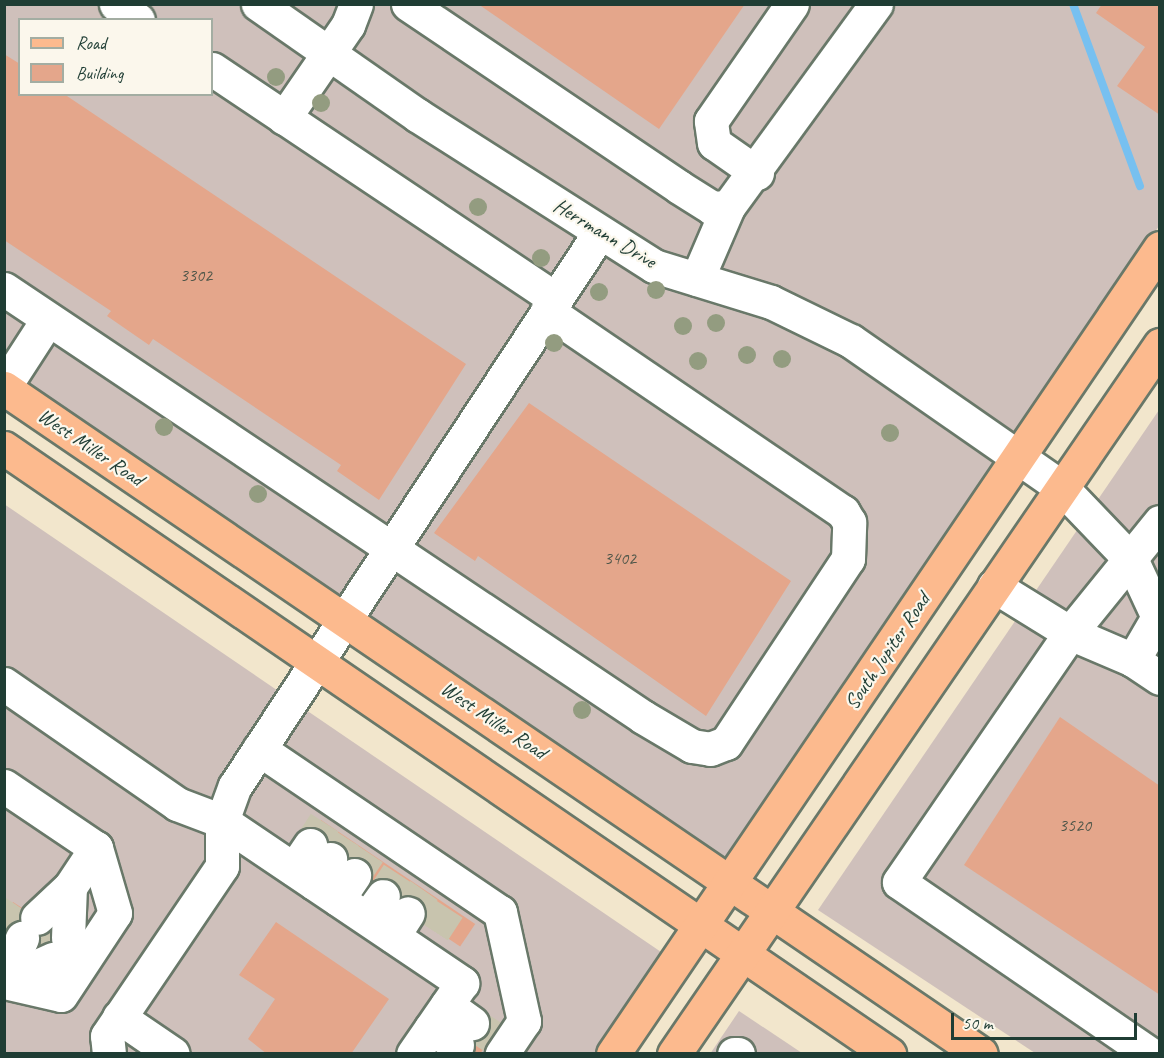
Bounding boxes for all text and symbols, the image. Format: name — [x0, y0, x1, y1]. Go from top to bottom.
legend — [18, 18, 213, 96]
text: Road — [76, 32, 106, 54]
text: Building — [76, 62, 123, 84]
street label: Herrmann Drive — [549, 192, 661, 274]
house number: 3302 — [180, 264, 212, 286]
street label: West Miller Road — [33, 402, 149, 492]
house number: 3402 — [604, 547, 636, 569]
street label: South Jupiter Road — [839, 588, 935, 714]
street label: West Miller Road — [436, 675, 552, 765]
house number: 3520 — [1059, 814, 1091, 836]
scale bar — [954, 1001, 1140, 1039]
text: 50 m — [962, 1012, 993, 1034]

